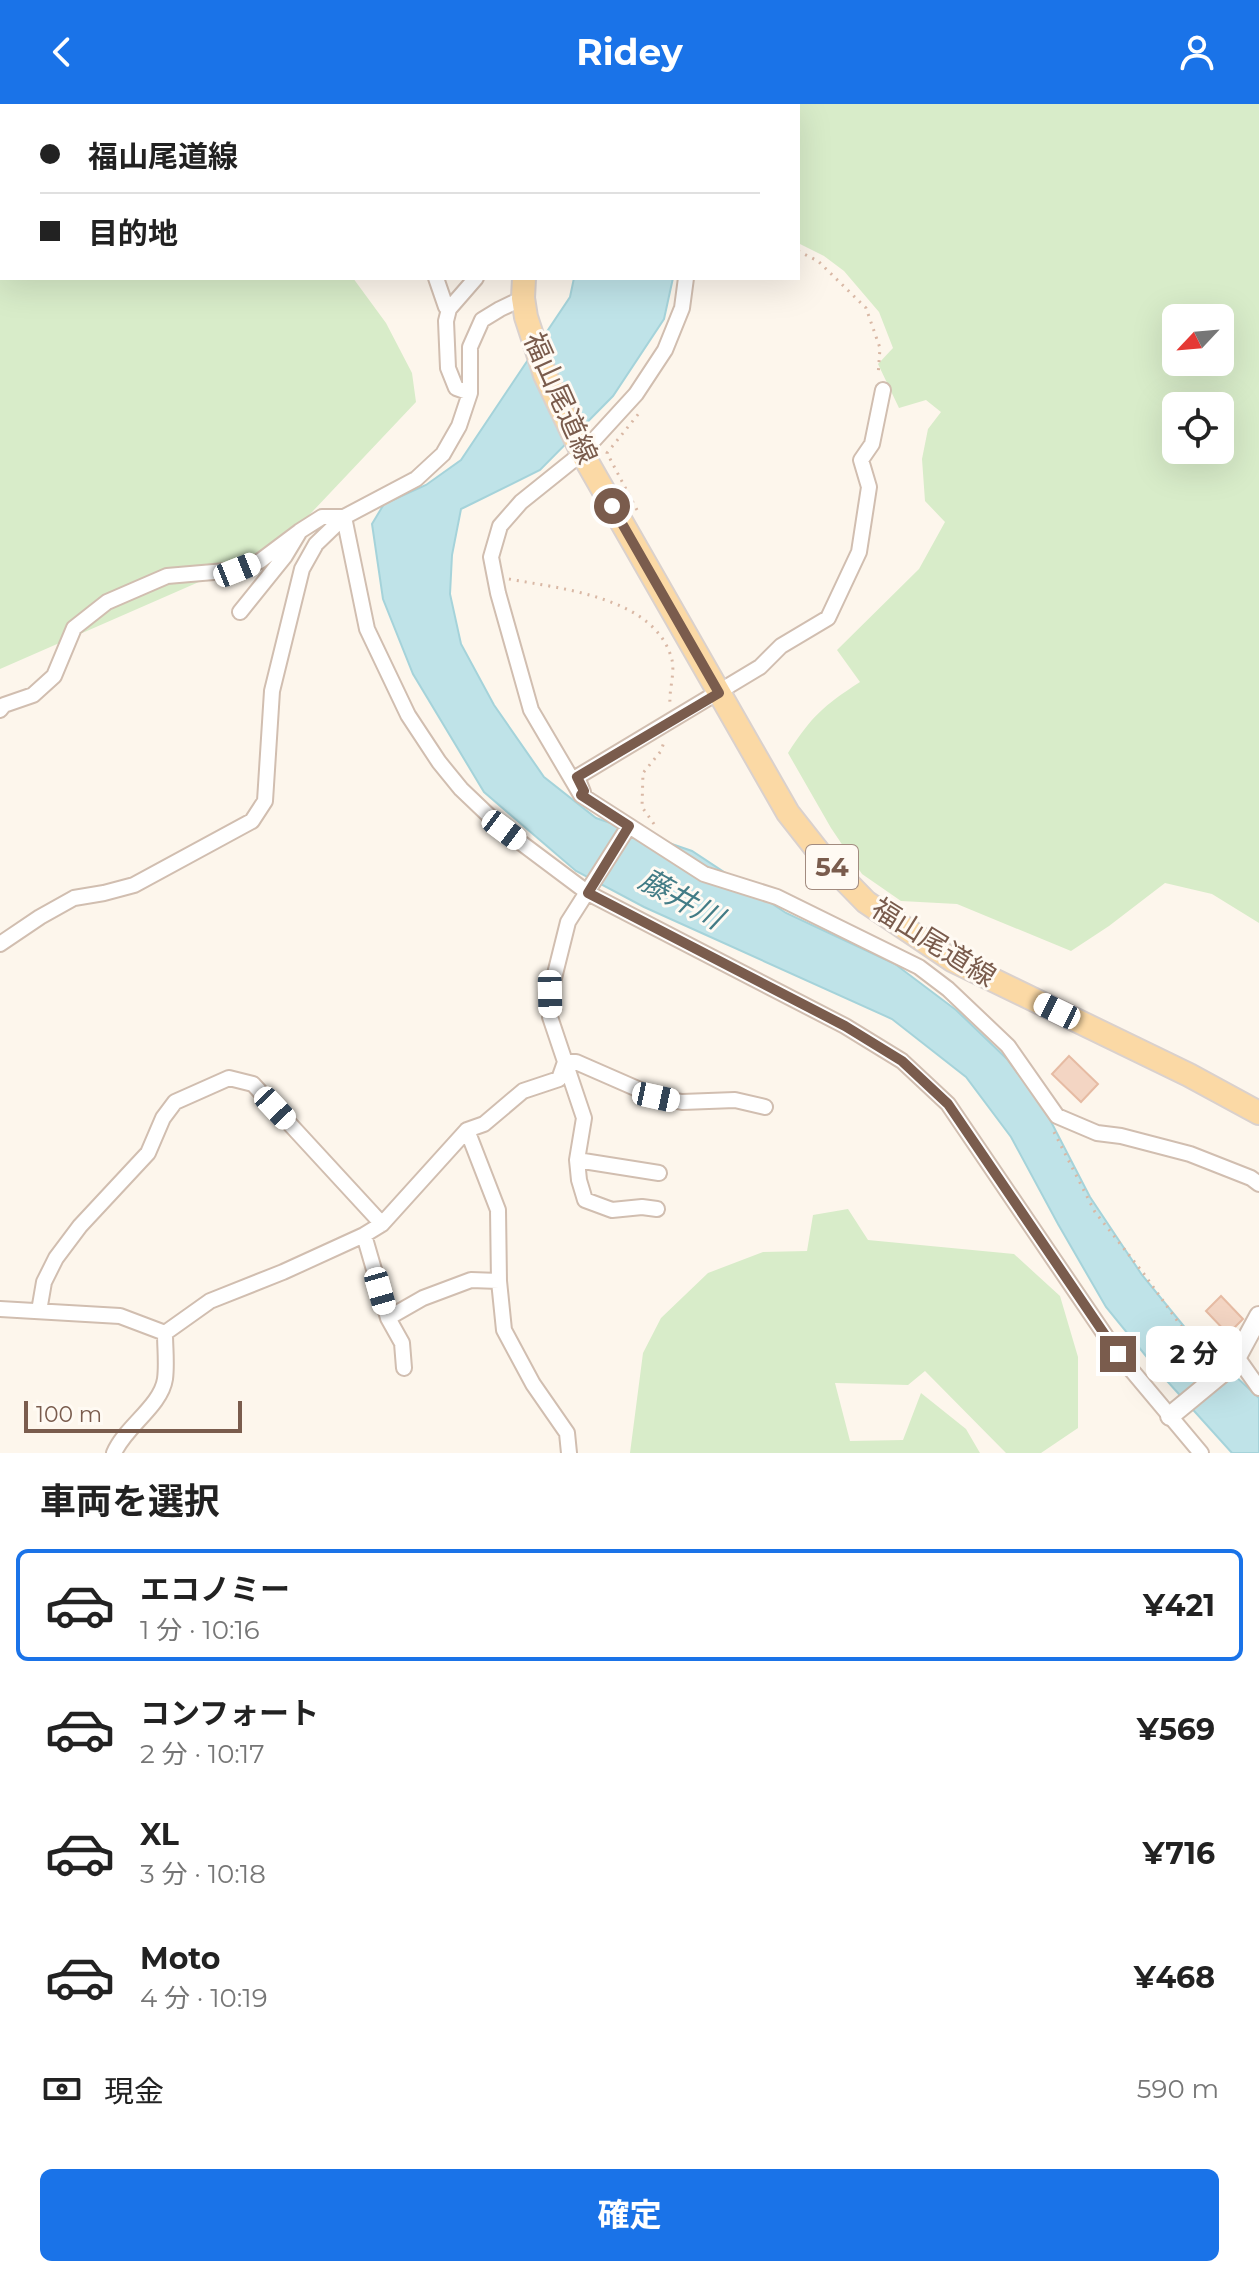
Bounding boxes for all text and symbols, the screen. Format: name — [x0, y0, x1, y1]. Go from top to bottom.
icon: back — [40, 30, 84, 74]
text: Ridey — [576, 30, 683, 74]
icon: person — [1175, 30, 1219, 74]
text: 福山尾道線 — [88, 138, 238, 175]
text: 目的地 — [88, 215, 178, 252]
north arrow — [1162, 304, 1234, 376]
map controls — [1162, 304, 1234, 464]
street label: 福山尾道線 — [517, 327, 605, 469]
button: locate — [1162, 392, 1234, 464]
route start — [594, 488, 630, 524]
car — [210, 550, 264, 590]
car — [478, 806, 530, 854]
road number: 54 — [806, 845, 858, 889]
water label: 藤井川 — [633, 861, 732, 938]
street label: 福山尾道線 — [866, 890, 1002, 994]
car — [538, 970, 562, 1018]
car — [1030, 990, 1084, 1032]
car — [630, 1080, 682, 1114]
car — [250, 1082, 300, 1134]
car — [362, 1265, 398, 1317]
callout: 2 分 — [1146, 1326, 1242, 1382]
route end — [1100, 1336, 1136, 1372]
text: 2 分 — [1170, 1338, 1218, 1370]
scale bar — [24, 1397, 242, 1433]
text: 100 m — [36, 1401, 102, 1428]
text: 車両を選択 — [40, 1479, 220, 1523]
icon: car — [44, 1569, 116, 1641]
text: エコノミー — [140, 1571, 290, 1608]
text: ¥421 — [1143, 1587, 1215, 1624]
text: 1 分 · 10:16 — [140, 1614, 260, 1646]
icon: car — [44, 1693, 116, 1765]
text: コンフォート — [140, 1695, 319, 1732]
text: ¥569 — [1137, 1711, 1215, 1748]
text: 2 分 · 10:17 — [140, 1738, 265, 1770]
text: XL — [140, 1816, 179, 1853]
icon: car — [44, 1817, 116, 1889]
text: ¥716 — [1142, 1835, 1215, 1872]
text: 3 分 · 10:18 — [140, 1858, 266, 1890]
text: Moto — [140, 1940, 221, 1977]
icon: car — [44, 1941, 116, 2013]
text: ¥468 — [1134, 1959, 1215, 1996]
text: 4 分 · 10:19 — [140, 1982, 268, 2014]
icon: cash — [40, 2067, 84, 2111]
text: 現金 — [104, 2073, 164, 2110]
text: 590 m — [1137, 2073, 1219, 2105]
button: 確定 — [40, 2169, 1219, 2261]

